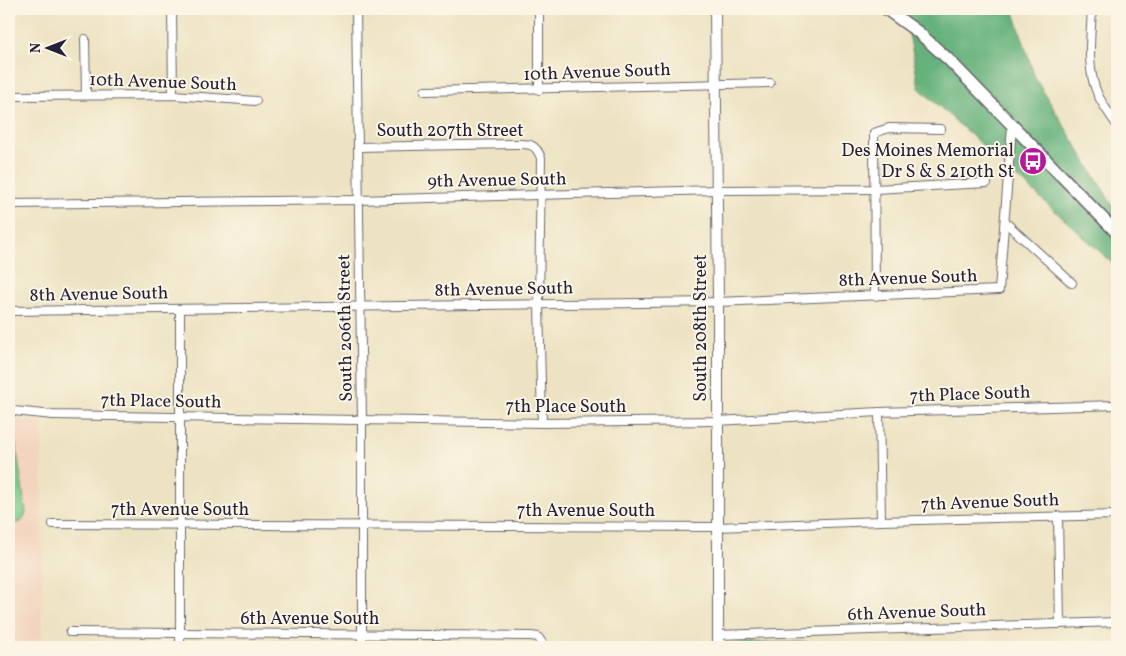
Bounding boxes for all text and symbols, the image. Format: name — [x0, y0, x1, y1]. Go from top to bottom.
north arrow — [22, 22, 72, 72]
text: N — [27, 43, 46, 53]
street label: 10th Avenue South — [523, 58, 671, 88]
street label: 10th Avenue South — [89, 68, 237, 98]
street label: South 207th Street — [376, 119, 524, 144]
place label: Des Moines Memorial Dr S & S 210th St — [841, 139, 1014, 185]
bus stop icon: Des Moines Memorial Dr S & S 210th St — [1018, 146, 1048, 176]
street label: 9th Avenue South — [427, 167, 567, 195]
street label: South 206th Street — [332, 254, 360, 402]
street label: South 208th Street — [689, 254, 714, 402]
street label: 8th Avenue South — [838, 264, 978, 294]
street label: 8th Avenue South — [434, 276, 574, 304]
street label: 8th Avenue South — [29, 281, 169, 309]
street label: 7th Place South — [909, 380, 1031, 410]
street label: 7th Place South — [100, 388, 222, 416]
street label: 7th Place South — [505, 395, 627, 420]
street label: 7th Avenue South — [920, 488, 1060, 518]
street label: 7th Avenue South — [111, 498, 250, 523]
street label: 7th Avenue South — [517, 499, 656, 524]
street label: 6th Avenue South — [847, 598, 987, 628]
street label: 6th Avenue South — [241, 607, 380, 632]

